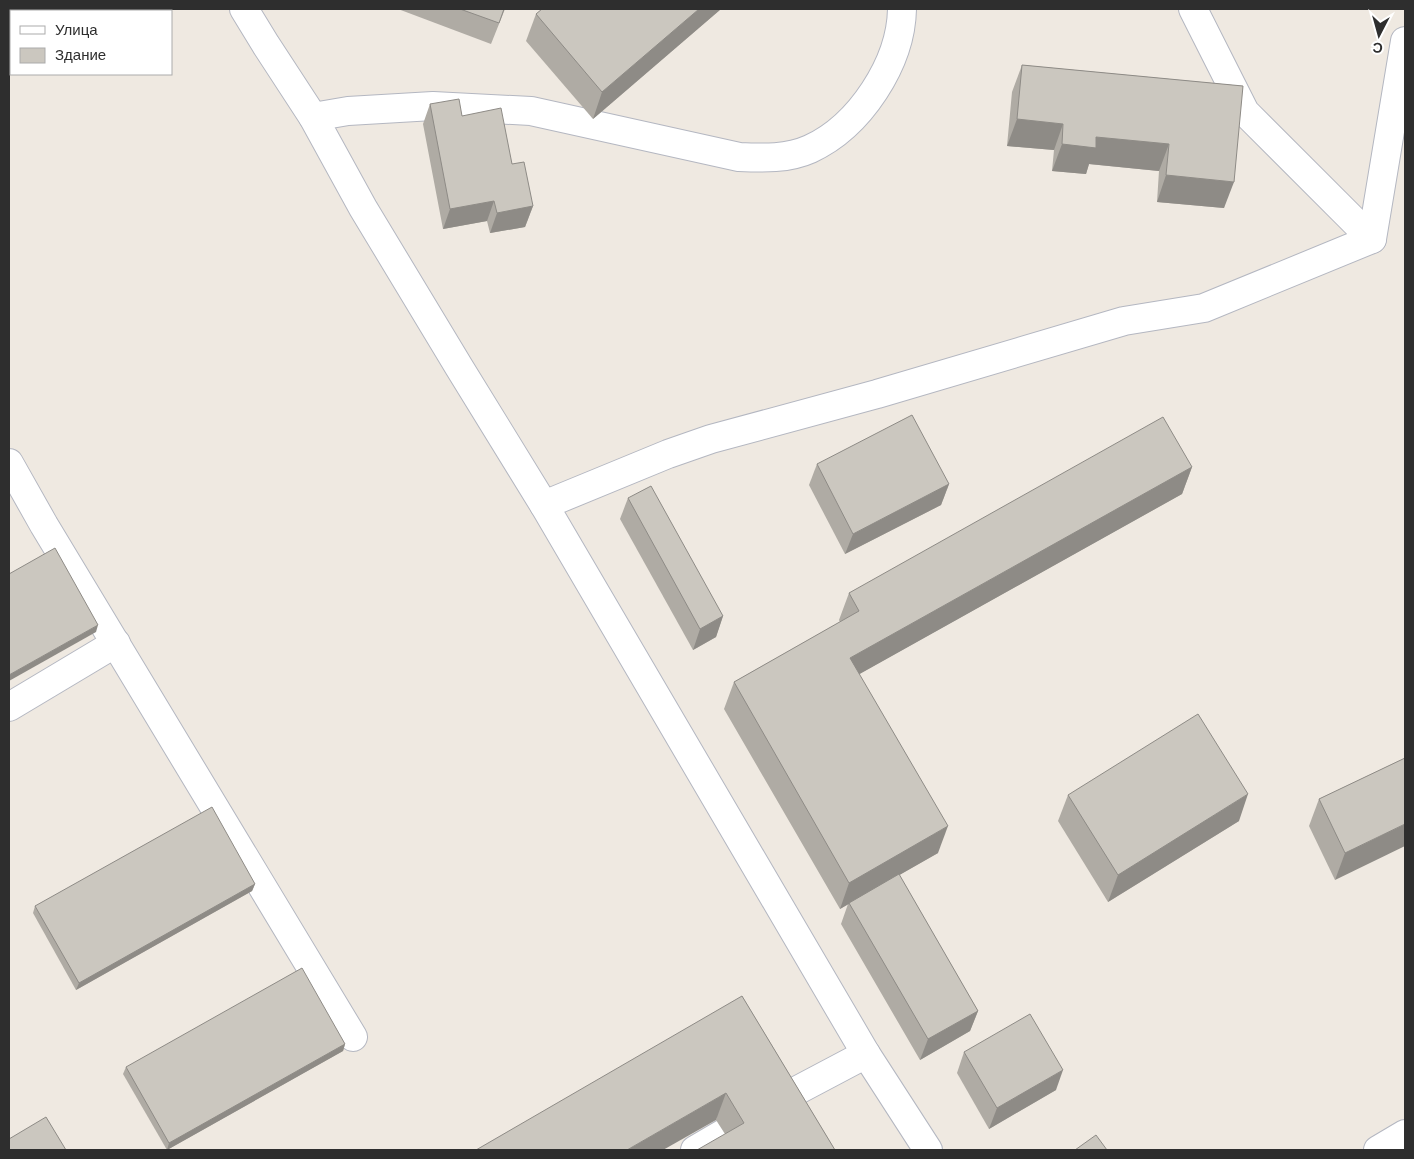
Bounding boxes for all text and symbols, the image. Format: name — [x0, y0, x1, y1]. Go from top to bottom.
legend — [10, 10, 172, 75]
north arrow — [1354, 10, 1404, 60]
text: Улица — [55, 20, 98, 38]
text: С — [1372, 39, 1384, 57]
text: Здание — [55, 45, 106, 63]

